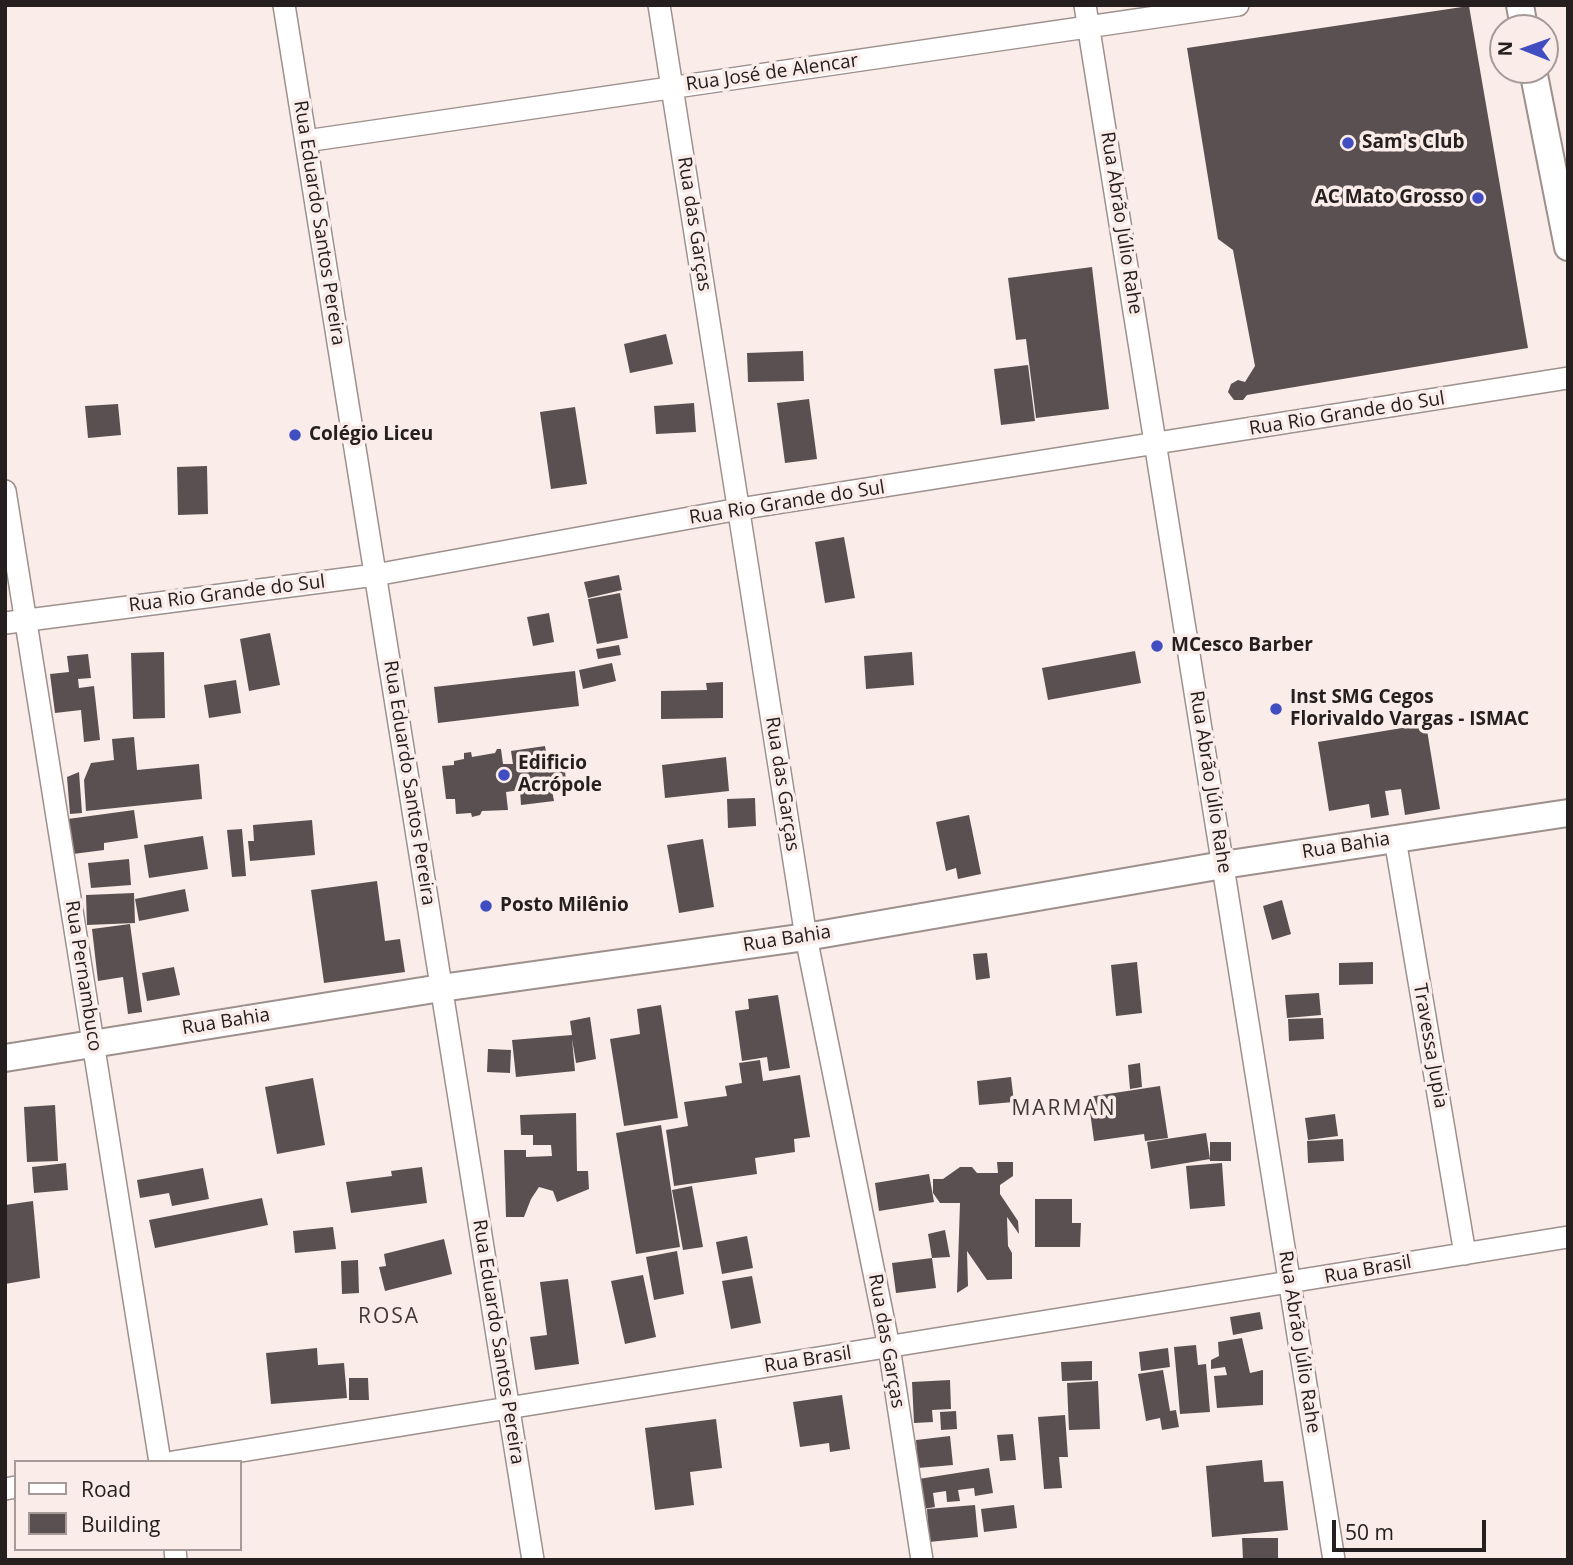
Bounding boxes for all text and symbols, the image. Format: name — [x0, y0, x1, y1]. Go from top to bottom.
north arrow — [1489, 14, 1559, 84]
text: N — [1492, 41, 1518, 57]
street label: Rua José de Alencar — [684, 50, 860, 96]
street label: Rua Eduardo Santos Pereira — [288, 99, 350, 347]
street label: Rua Abrão Júlio Rahe — [1095, 130, 1147, 316]
place label: Sam's Club — [1362, 132, 1464, 154]
marker: Sam's Club — [1340, 135, 1356, 151]
street label: Rua das Garças — [672, 155, 716, 293]
place label: AC Mato Grosso — [1315, 187, 1464, 209]
marker: AC Mato Grosso — [1470, 190, 1486, 206]
street label: Rua Rio Grande do Sul — [1248, 387, 1446, 441]
place label: Colégio Liceu — [309, 424, 433, 446]
marker: Colégio Liceu — [287, 427, 303, 443]
street label: Rua Rio Grande do Sul — [688, 476, 886, 530]
street label: Rua Rio Grande do Sul — [128, 571, 326, 617]
place label: MCesco Barber — [1171, 635, 1313, 657]
marker: MCesco Barber — [1149, 638, 1165, 654]
street label: Rua Eduardo Santos Pereira — [378, 659, 440, 907]
place label: Inst SMG Cegos Florivaldo Vargas - ISMAC — [1290, 687, 1529, 731]
street label: Rua Abrão Júlio Rahe — [1184, 689, 1236, 875]
marker: Inst SMG Cegos Florivaldo Vargas - ISMAC — [1268, 701, 1284, 717]
street label: Rua das Garças — [760, 715, 804, 853]
place label: Edificio Acrópole — [518, 753, 602, 797]
marker: Edificio Acrópole — [496, 767, 512, 783]
street label: Rua Bahia — [1300, 828, 1392, 864]
place label: Posto Milênio — [500, 895, 629, 917]
marker: Posto Milênio — [478, 898, 494, 914]
street label: Rua Pernambuco — [60, 899, 106, 1053]
street label: Rua Bahia — [741, 921, 833, 957]
street label: Travessa Jupia — [1408, 982, 1452, 1110]
street label: Rua Bahia — [180, 1004, 272, 1040]
district label: MARMAN — [1012, 1096, 1116, 1122]
street label: Rua Eduardo Santos Pereira — [467, 1218, 529, 1466]
street label: Rua Abrão Júlio Rahe — [1273, 1249, 1325, 1435]
street label: Rua Brasil — [1323, 1251, 1413, 1289]
street label: Rua das Garças — [863, 1272, 909, 1410]
district label: ROSA — [358, 1304, 420, 1330]
street label: Rua Brasil — [763, 1342, 853, 1378]
legend — [14, 1460, 242, 1551]
text: Road — [81, 1475, 131, 1503]
scale bar — [1335, 1506, 1489, 1550]
text: Building — [81, 1510, 160, 1538]
text: 50 m — [1345, 1518, 1394, 1546]

